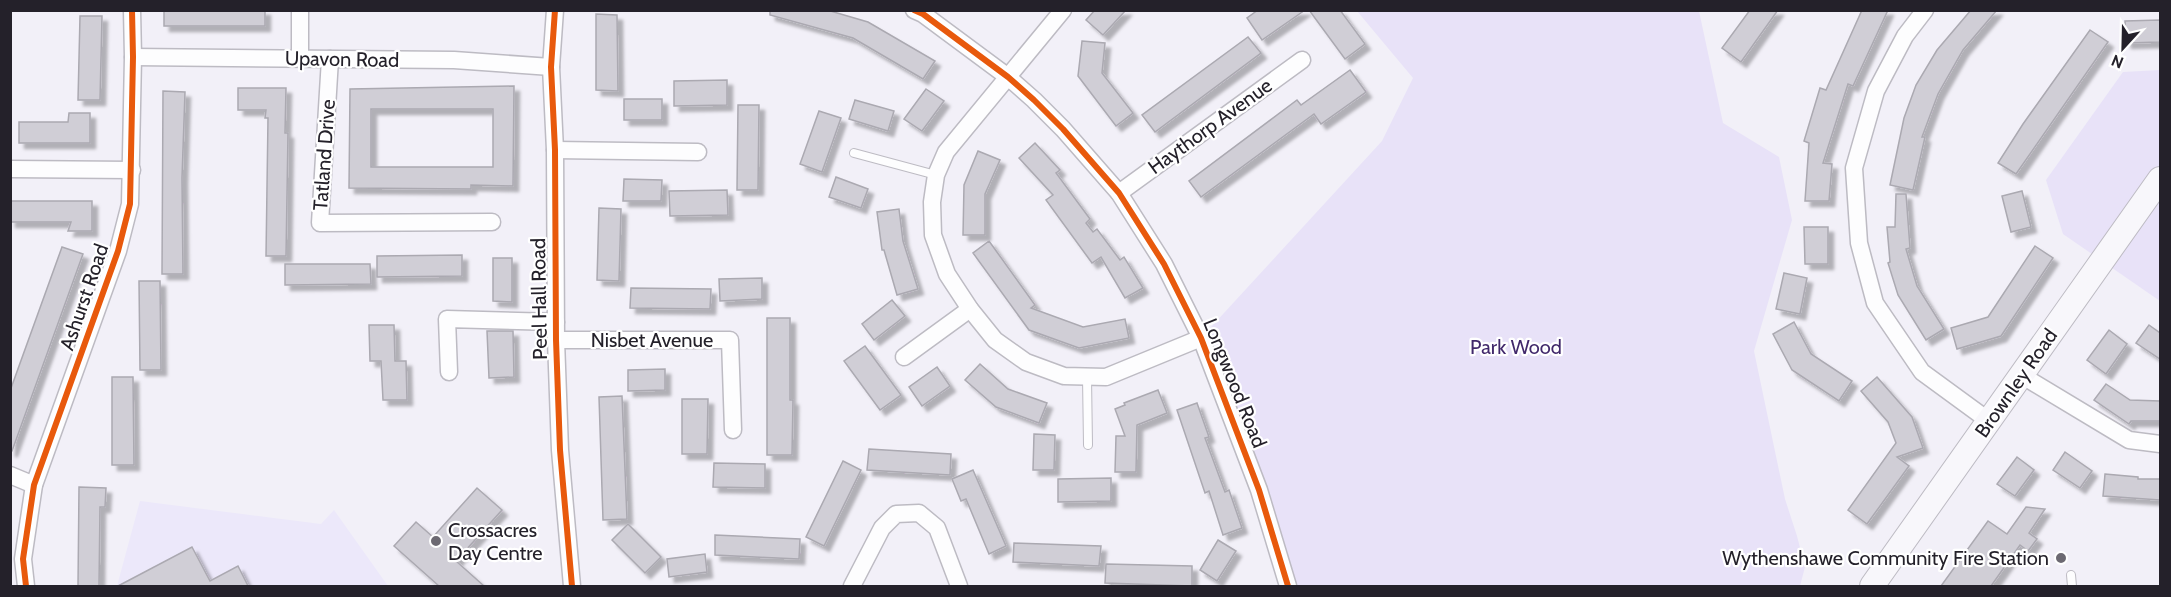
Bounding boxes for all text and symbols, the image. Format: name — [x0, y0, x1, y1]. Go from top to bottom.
north arrow — [2093, 18, 2153, 78]
street label: Upavon Road — [285, 46, 399, 72]
text: N — [2109, 51, 2126, 72]
street label: Haythorp Avenue — [1143, 73, 1277, 179]
street label: Tatland Drive — [308, 99, 340, 211]
street label: Peel Hall Road — [526, 238, 552, 360]
street label: Ashurst Road — [55, 241, 113, 353]
street label: Longwood Road — [1198, 315, 1272, 451]
street label: Brownley Road — [1970, 324, 2062, 442]
street label: Nisbet Avenue — [591, 328, 713, 352]
park label: Park Wood — [1470, 335, 1562, 359]
place label: Crossacres Day Centre — [448, 518, 543, 565]
marker: Crossacres Day Centre — [429, 534, 443, 548]
place label: Wythenshawe Community Fire Station — [1722, 546, 2049, 570]
marker: Wythenshawe Community Fire Station — [2054, 551, 2068, 565]

